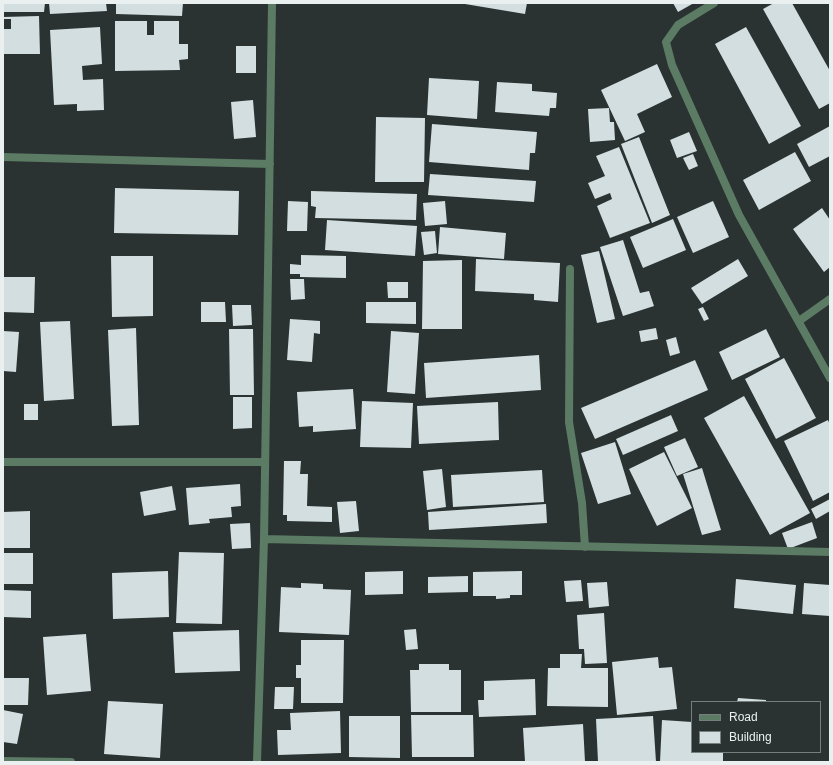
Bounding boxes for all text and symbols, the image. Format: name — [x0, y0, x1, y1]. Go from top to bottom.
legend — [691, 701, 821, 753]
text: Road — [729, 710, 758, 724]
text: Building — [729, 730, 772, 744]

